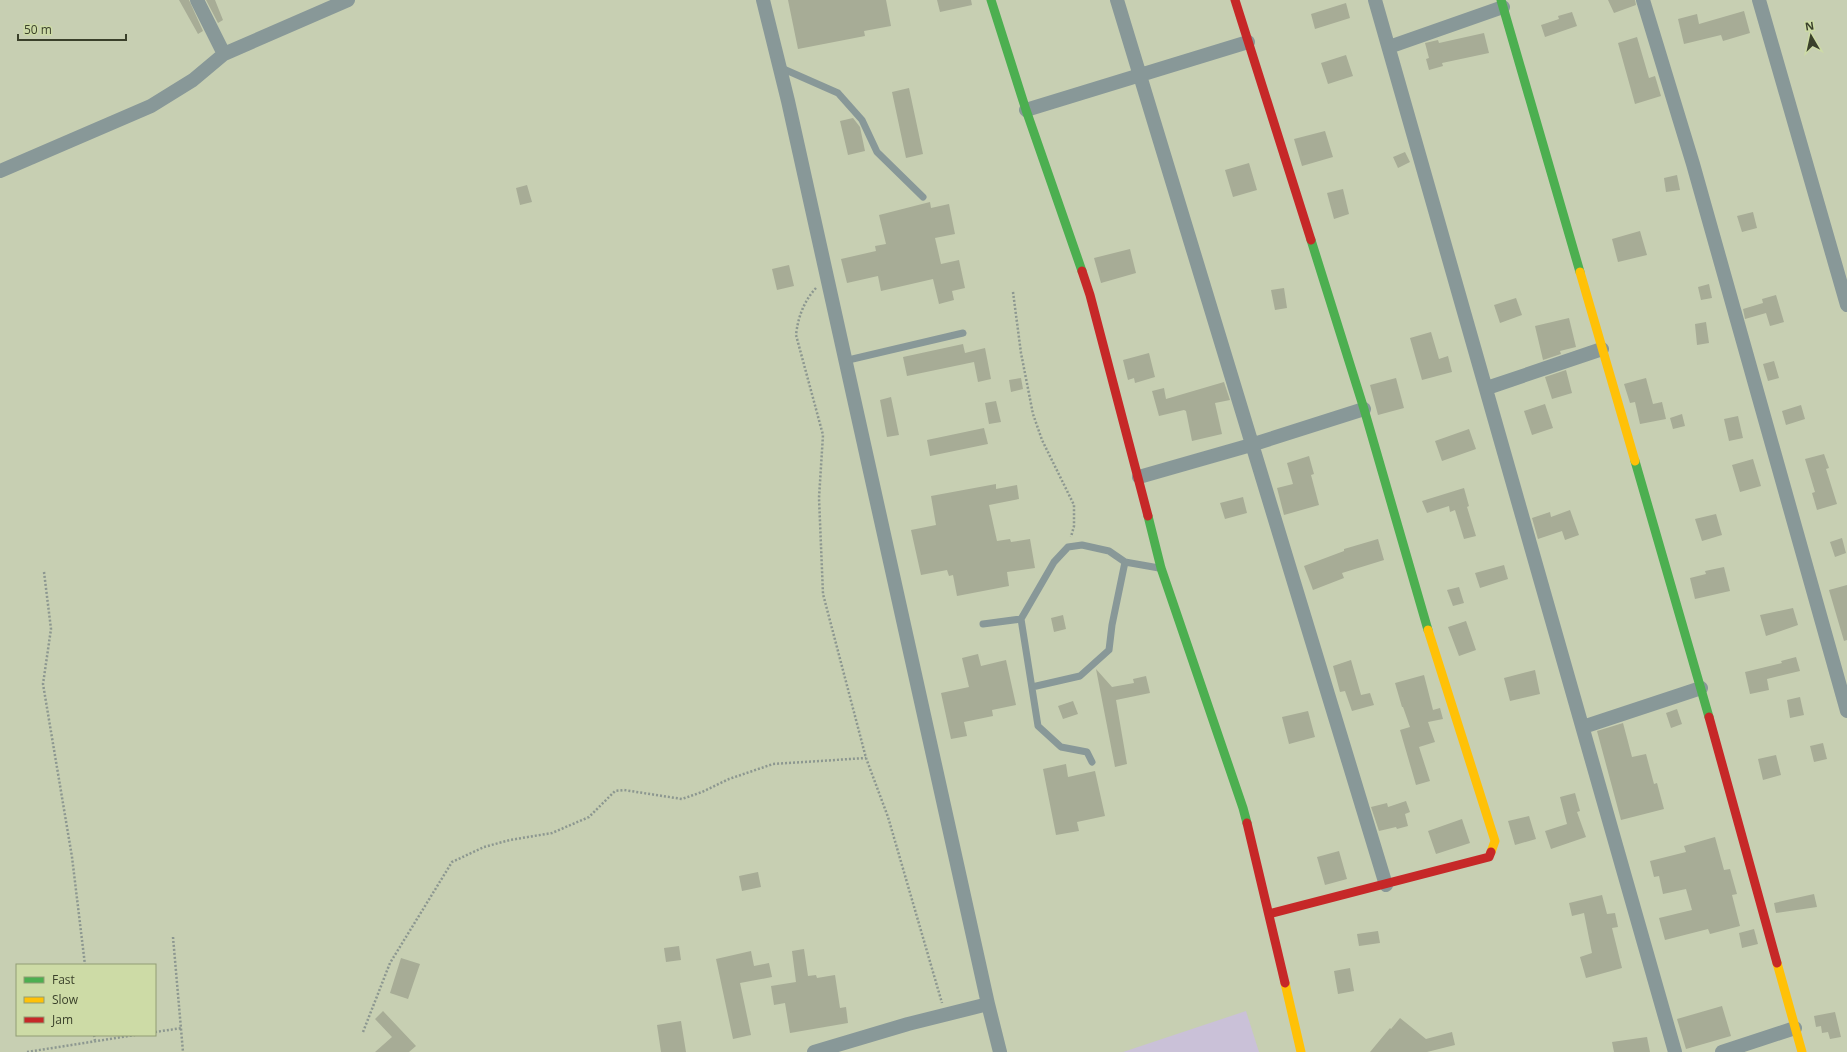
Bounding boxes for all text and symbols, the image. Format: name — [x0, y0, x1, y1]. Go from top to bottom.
scale bar — [18, 16, 126, 42]
north arrow — [1791, 16, 1831, 56]
text: N — [1804, 18, 1815, 34]
text: 50 m — [24, 21, 52, 38]
legend — [16, 964, 156, 1036]
text: Fast — [52, 971, 75, 988]
text: Slow — [52, 991, 79, 1008]
text: Jam — [51, 1011, 73, 1028]

